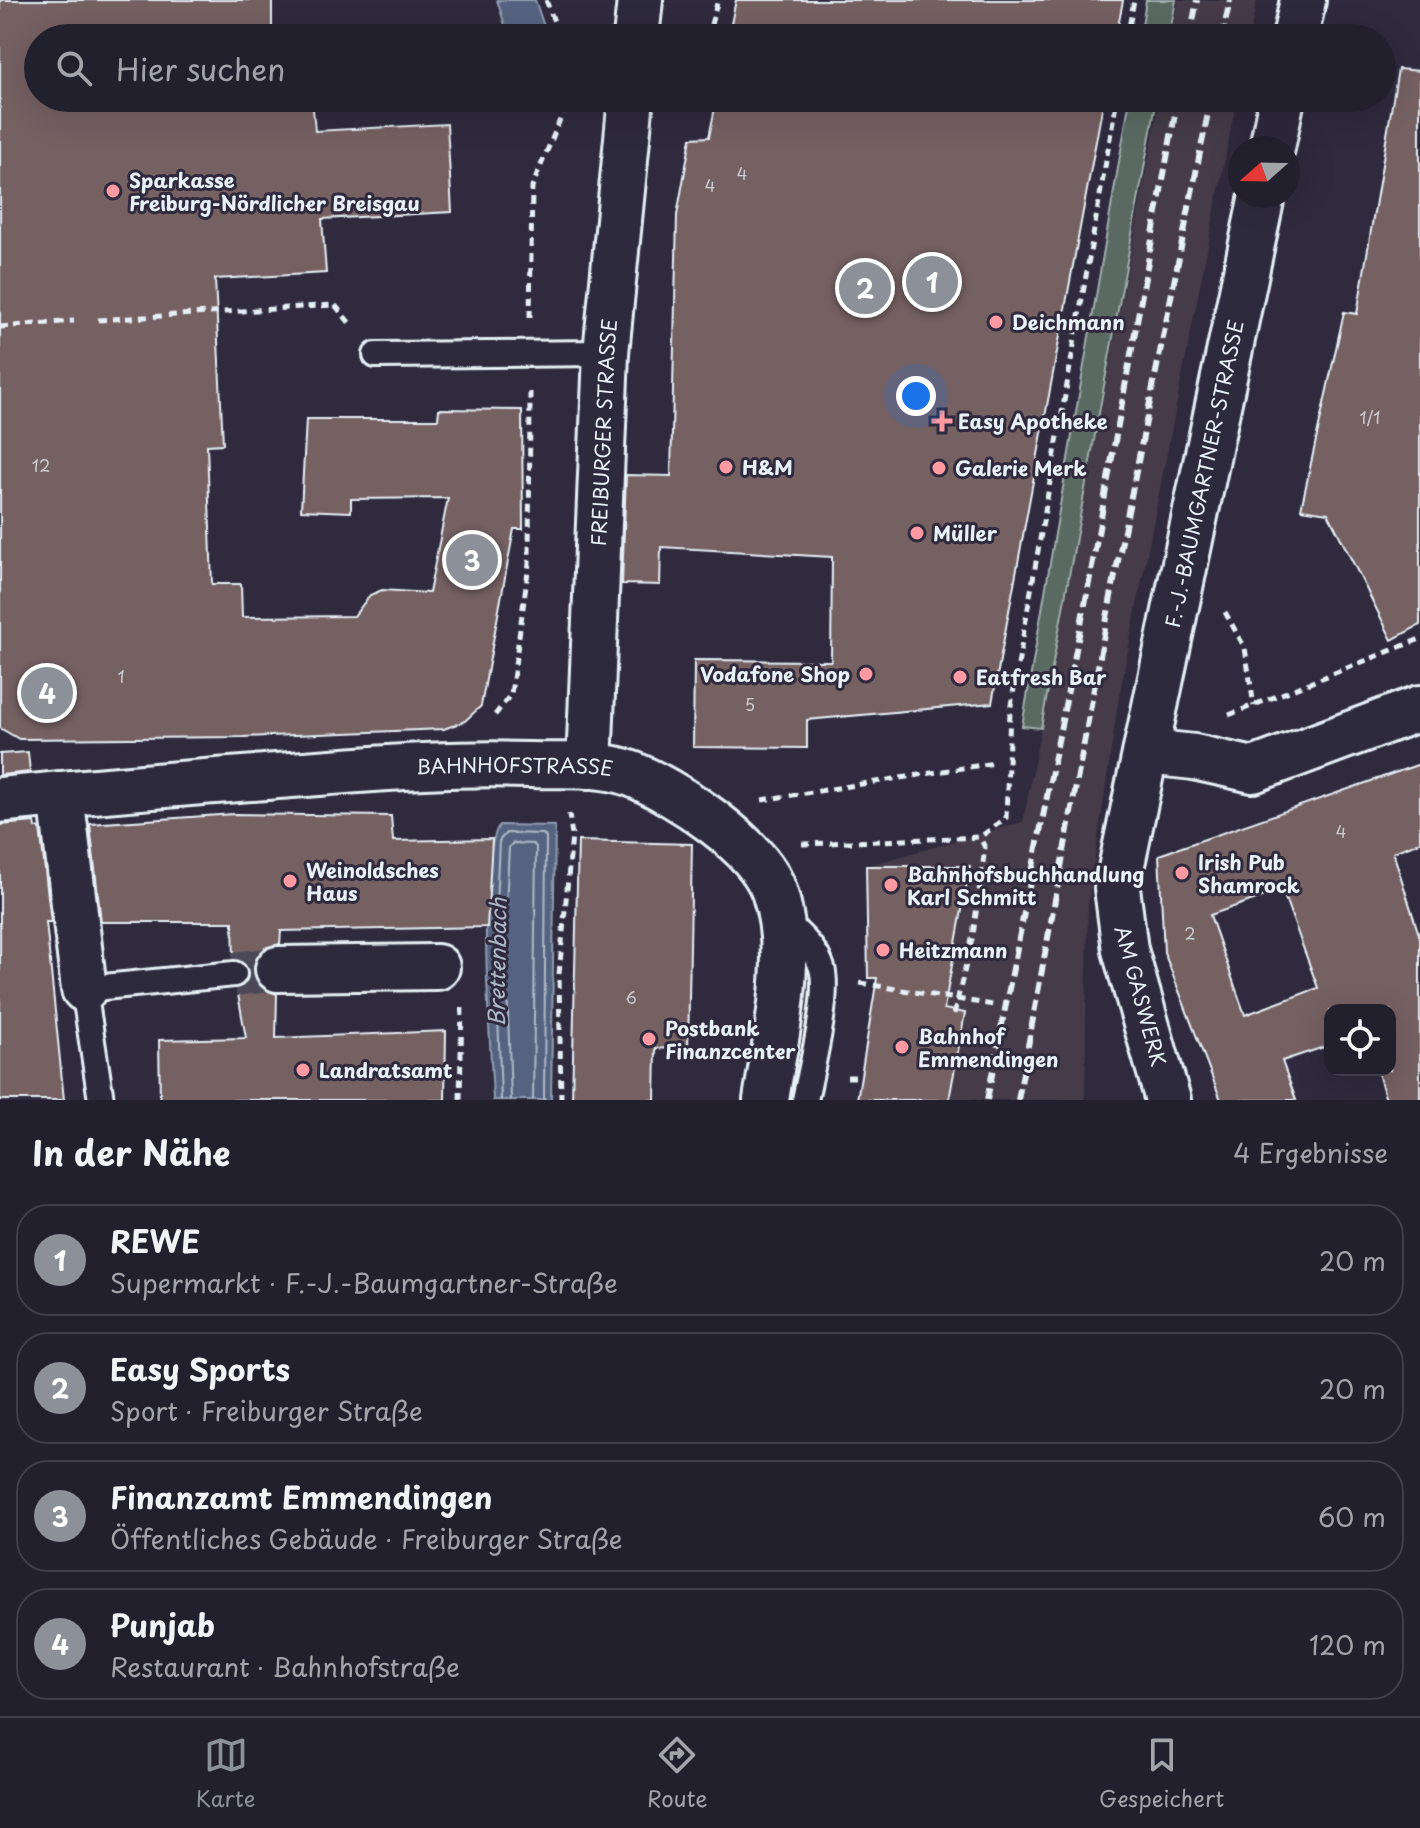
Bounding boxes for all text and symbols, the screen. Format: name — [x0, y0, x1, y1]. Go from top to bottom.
search box — [24, 24, 1396, 112]
icon: search — [52, 46, 96, 90]
text: Hier suchen — [116, 46, 285, 91]
north arrow — [1228, 136, 1300, 208]
house number: 4 — [737, 161, 747, 185]
place label: Sparkasse Freiburg-Nördlicher Breisgau — [129, 165, 420, 218]
house number: 4 — [705, 173, 715, 197]
marker: Sparkasse Freiburg-Nördlicher Breisgau — [104, 182, 122, 200]
pin: 1 — [906, 252, 958, 312]
pin: 2 — [839, 258, 891, 318]
place label: Deichmann — [1012, 307, 1125, 337]
marker: Deichmann — [987, 313, 1005, 331]
street label: FREIBURGER STRASSE — [583, 317, 624, 547]
street label: F.-J.-BAUMGARTNER-STRASSE — [1157, 317, 1251, 630]
your location — [896, 376, 936, 416]
house number: 1/1 — [1360, 405, 1380, 429]
place label: Easy Apotheke — [958, 406, 1108, 436]
marker: Easy Apotheke — [933, 412, 951, 430]
place label: H&M — [742, 452, 793, 482]
house number: 12 — [32, 453, 50, 477]
place label: Galerie Merk — [955, 453, 1087, 483]
marker: H&M — [717, 458, 735, 476]
marker: Galerie Merk — [930, 459, 948, 477]
place label: Müller — [933, 518, 998, 548]
marker: Müller — [908, 524, 926, 542]
pin: 3 — [446, 530, 498, 590]
place label: Vodafone Shop — [700, 659, 850, 689]
place label: Eatfresh Bar — [976, 662, 1107, 692]
pin: 4 — [21, 663, 73, 723]
house number: 1 — [117, 664, 125, 688]
marker: Vodafone Shop — [857, 665, 875, 683]
marker: Eatfresh Bar — [951, 668, 969, 686]
house number: 5 — [745, 692, 755, 716]
street label: BAHNHOFSTRASSE — [415, 749, 615, 783]
house number: 4 — [1336, 819, 1346, 843]
place label: Irish Pub Shamrock — [1198, 847, 1300, 900]
place label: Weinoldsches Haus — [306, 855, 439, 908]
place label: Bahnhofsbuchhandlung Karl Schmitt — [907, 859, 1144, 912]
marker: Irish Pub Shamrock — [1173, 864, 1191, 882]
marker: Weinoldsches Haus — [281, 872, 299, 890]
marker: Bahnhofsbuchhandlung Karl Schmitt — [882, 876, 900, 894]
water label: Brettenbach — [478, 896, 514, 1027]
house number: 2 — [1184, 921, 1196, 945]
street label: AM GASWERK — [1108, 922, 1174, 1070]
place label: Heitzmann — [899, 935, 1008, 965]
marker: Heitzmann — [874, 941, 892, 959]
house number: 6 — [625, 985, 637, 1009]
map controls — [1324, 1004, 1396, 1076]
button: locate — [1324, 1004, 1396, 1076]
place label: Postbank Finanzcenter — [665, 1013, 796, 1066]
place label: Bahnhof Emmendingen — [918, 1021, 1058, 1074]
marker: Postbank Finanzcenter — [640, 1030, 658, 1048]
marker: Bahnhof Emmendingen — [893, 1038, 911, 1056]
place label: Landratsamt — [319, 1055, 452, 1085]
marker: Landratsamt — [294, 1061, 312, 1079]
text: In der Nähe — [32, 1126, 230, 1178]
text: 4 Ergebnisse — [1233, 1133, 1388, 1172]
text: REWE — [110, 1218, 200, 1263]
text: 1 — [54, 1241, 66, 1280]
text: 20 m — [1319, 1241, 1386, 1280]
text: Supermarkt · F.-J.-Baumgartner-Straße — [110, 1263, 618, 1302]
text: Easy Sports — [110, 1346, 290, 1391]
text: 2 — [51, 1369, 69, 1408]
text: 20 m — [1319, 1369, 1386, 1408]
text: Sport · Freiburger Straße — [110, 1391, 423, 1430]
text: Finanzamt Emmendingen — [110, 1474, 492, 1519]
text: 3 — [51, 1497, 69, 1536]
text: 60 m — [1318, 1497, 1386, 1536]
text: Öffentliches Gebäude · Freiburger Straße — [110, 1519, 623, 1558]
text: Punjab — [110, 1602, 215, 1647]
text: 4 — [51, 1625, 69, 1664]
text: 120 m — [1309, 1625, 1386, 1664]
text: Restaurant · Bahnhofstraße — [110, 1647, 460, 1686]
tab: Karte — [196, 1733, 255, 1814]
tab: Route — [647, 1733, 707, 1814]
tab: Gespeichert — [1099, 1733, 1224, 1814]

